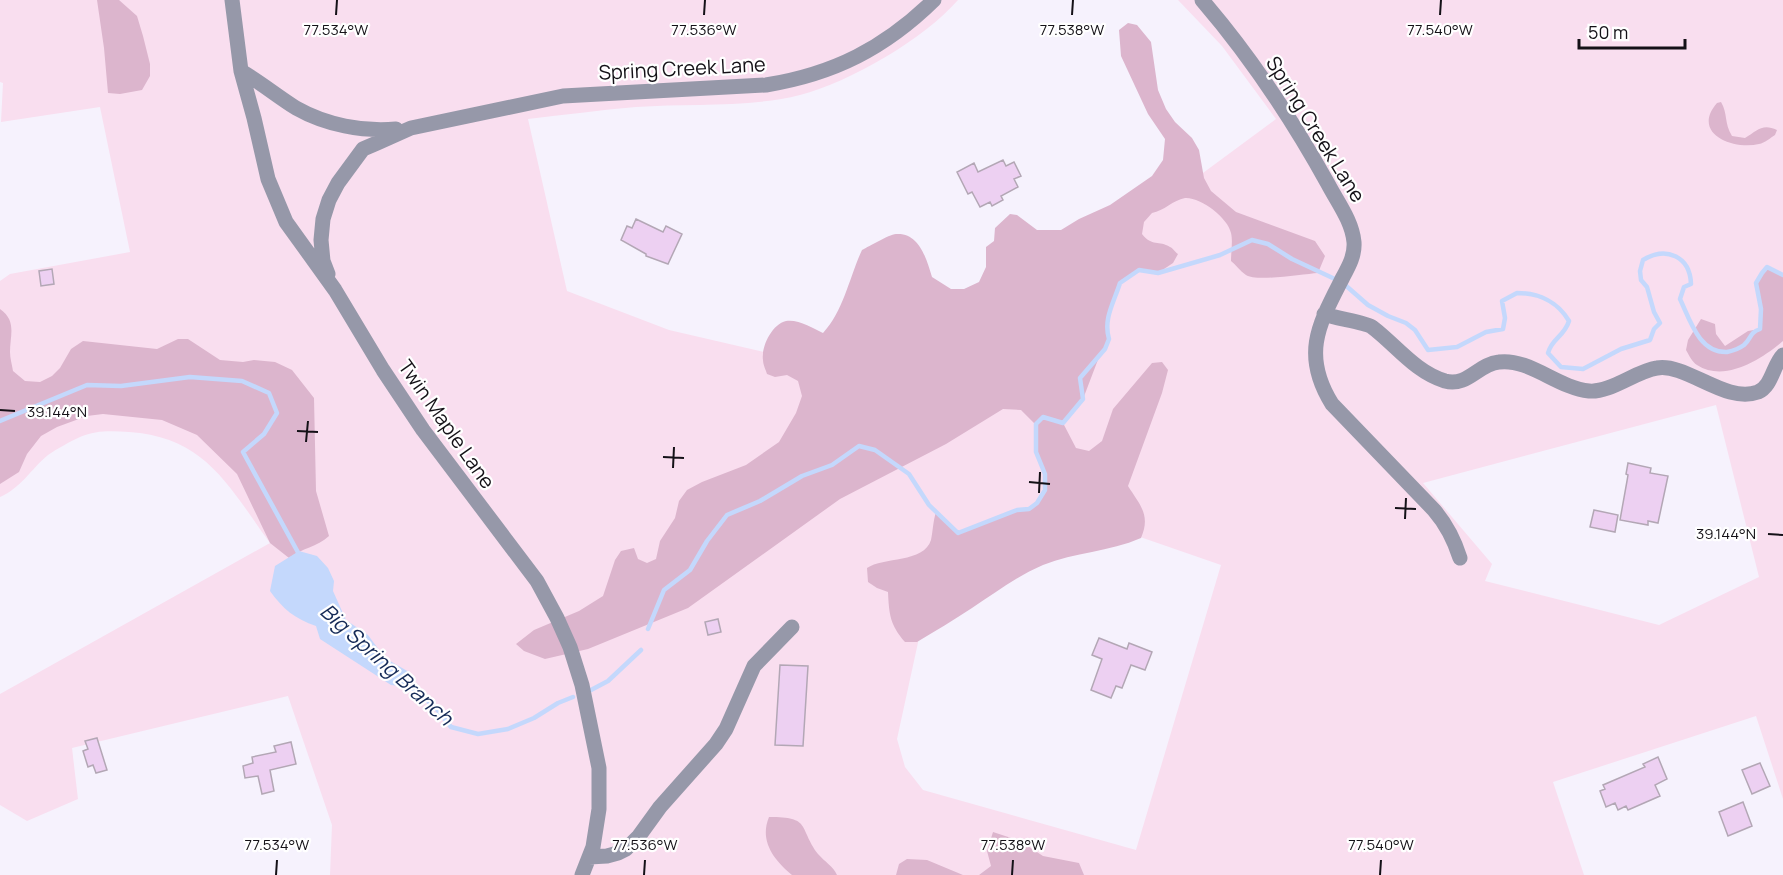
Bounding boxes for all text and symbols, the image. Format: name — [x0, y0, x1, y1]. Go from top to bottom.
scale bar — [1579, 12, 1686, 50]
text: 77.534°W — [304, 19, 368, 40]
text: 77.536°W — [671, 19, 737, 40]
text: 77.538°W — [1040, 19, 1104, 40]
text: 77.540°W — [1407, 19, 1473, 40]
text: 50 m — [1588, 20, 1628, 44]
street label: Spring Creek Lane — [598, 50, 766, 86]
street label: Spring Creek Lane — [1260, 51, 1372, 207]
street label: Twin Maple Lane — [392, 354, 502, 494]
text: 39.144°N — [27, 401, 87, 422]
text: 39.144°N — [1696, 523, 1756, 544]
water label: Big Spring Branch — [315, 597, 461, 732]
text: 77.534°W — [245, 834, 309, 855]
text: 77.536°W — [612, 834, 678, 855]
text: 77.538°W — [981, 834, 1045, 855]
text: 77.540°W — [1348, 834, 1414, 855]

